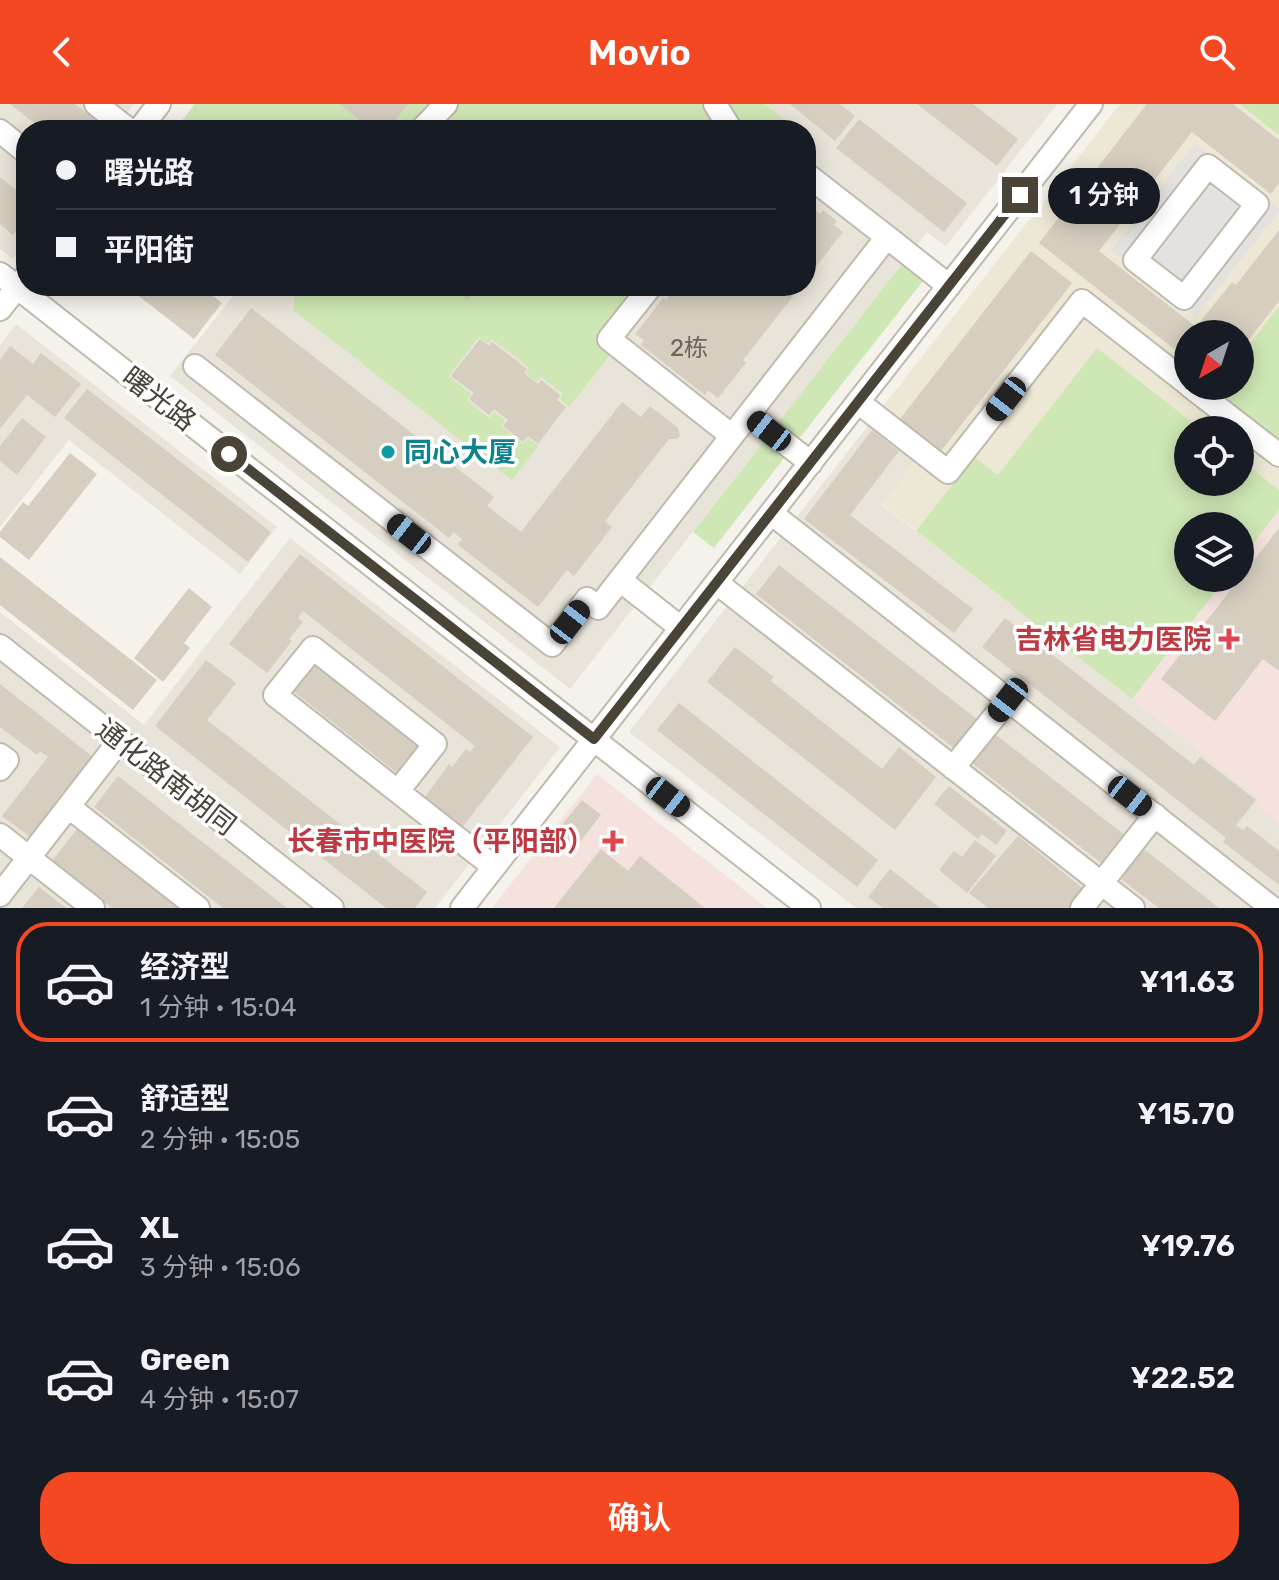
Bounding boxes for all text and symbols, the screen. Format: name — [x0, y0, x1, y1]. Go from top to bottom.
icon: back — [40, 30, 84, 74]
icon: search — [1195, 30, 1239, 74]
text: Movio — [588, 31, 691, 74]
text: 曙光路 — [104, 155, 194, 191]
callout: 1 分钟 — [1048, 167, 1160, 223]
route end — [1002, 177, 1038, 213]
text: 1 分钟 — [1069, 180, 1139, 211]
text: 平阳街 — [104, 232, 194, 268]
north arrow — [1174, 320, 1254, 400]
map controls — [1174, 320, 1254, 592]
house number: 2栋 — [670, 334, 708, 362]
street label: 曙光路 — [116, 360, 202, 438]
car — [982, 373, 1030, 425]
car — [743, 407, 795, 455]
button: locate — [1174, 416, 1254, 496]
route start — [211, 436, 247, 472]
place label: 同心大厦 — [404, 436, 516, 469]
marker: 同心大厦 — [379, 443, 397, 461]
car — [383, 510, 435, 558]
button: layers — [1174, 512, 1254, 592]
car — [546, 596, 594, 648]
place label: 吉林省电力医院 — [1015, 623, 1211, 656]
marker: 吉林省电力医院 — [1218, 628, 1240, 650]
car — [984, 674, 1032, 726]
street label: 通化路南胡同 — [90, 712, 242, 842]
car — [1104, 772, 1156, 820]
car — [642, 773, 694, 821]
place label: 长春市中医院（平阳部） — [287, 825, 595, 858]
marker: 长春市中医院（平阳部） — [602, 830, 624, 852]
icon: car — [44, 946, 116, 1018]
text: 经济型 — [140, 949, 230, 985]
text: ¥11.63 — [1140, 964, 1235, 1000]
text: 1 分钟 · 15:04 — [140, 992, 297, 1023]
icon: car — [44, 1078, 116, 1150]
text: 舒适型 — [140, 1081, 230, 1117]
text: ¥15.70 — [1138, 1096, 1235, 1132]
text: 2 分钟 · 15:05 — [140, 1124, 300, 1155]
icon: car — [44, 1210, 116, 1282]
text: XL — [140, 1210, 179, 1246]
text: ¥19.76 — [1141, 1228, 1235, 1264]
text: 3 分钟 · 15:06 — [140, 1252, 301, 1283]
icon: car — [44, 1342, 116, 1414]
text: Green — [140, 1342, 230, 1378]
text: ¥22.52 — [1131, 1360, 1235, 1396]
text: 4 分钟 · 15:07 — [140, 1384, 299, 1415]
button: 确认 — [40, 1472, 1239, 1564]

